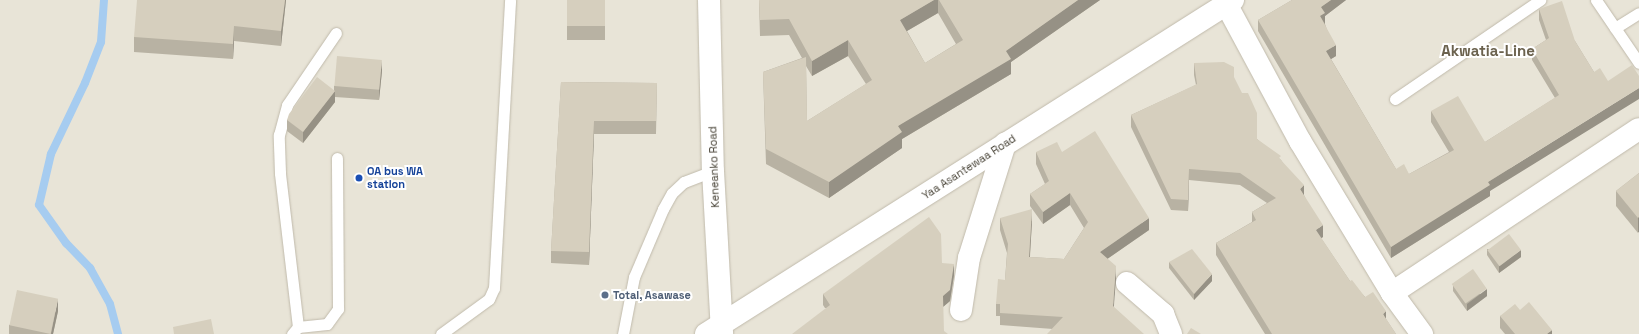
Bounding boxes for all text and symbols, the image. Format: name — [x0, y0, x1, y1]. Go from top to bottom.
district label: Akwatia-Line — [1441, 42, 1535, 60]
street label: Keneanko Road — [706, 126, 722, 208]
street label: Yaa Asantewaa Road — [920, 132, 1018, 202]
place label: OA bus WA station — [367, 165, 423, 191]
marker: OA bus WA station — [354, 173, 364, 183]
place label: Total, Asawase — [613, 288, 691, 302]
marker: Total, Asawase — [600, 290, 610, 300]

